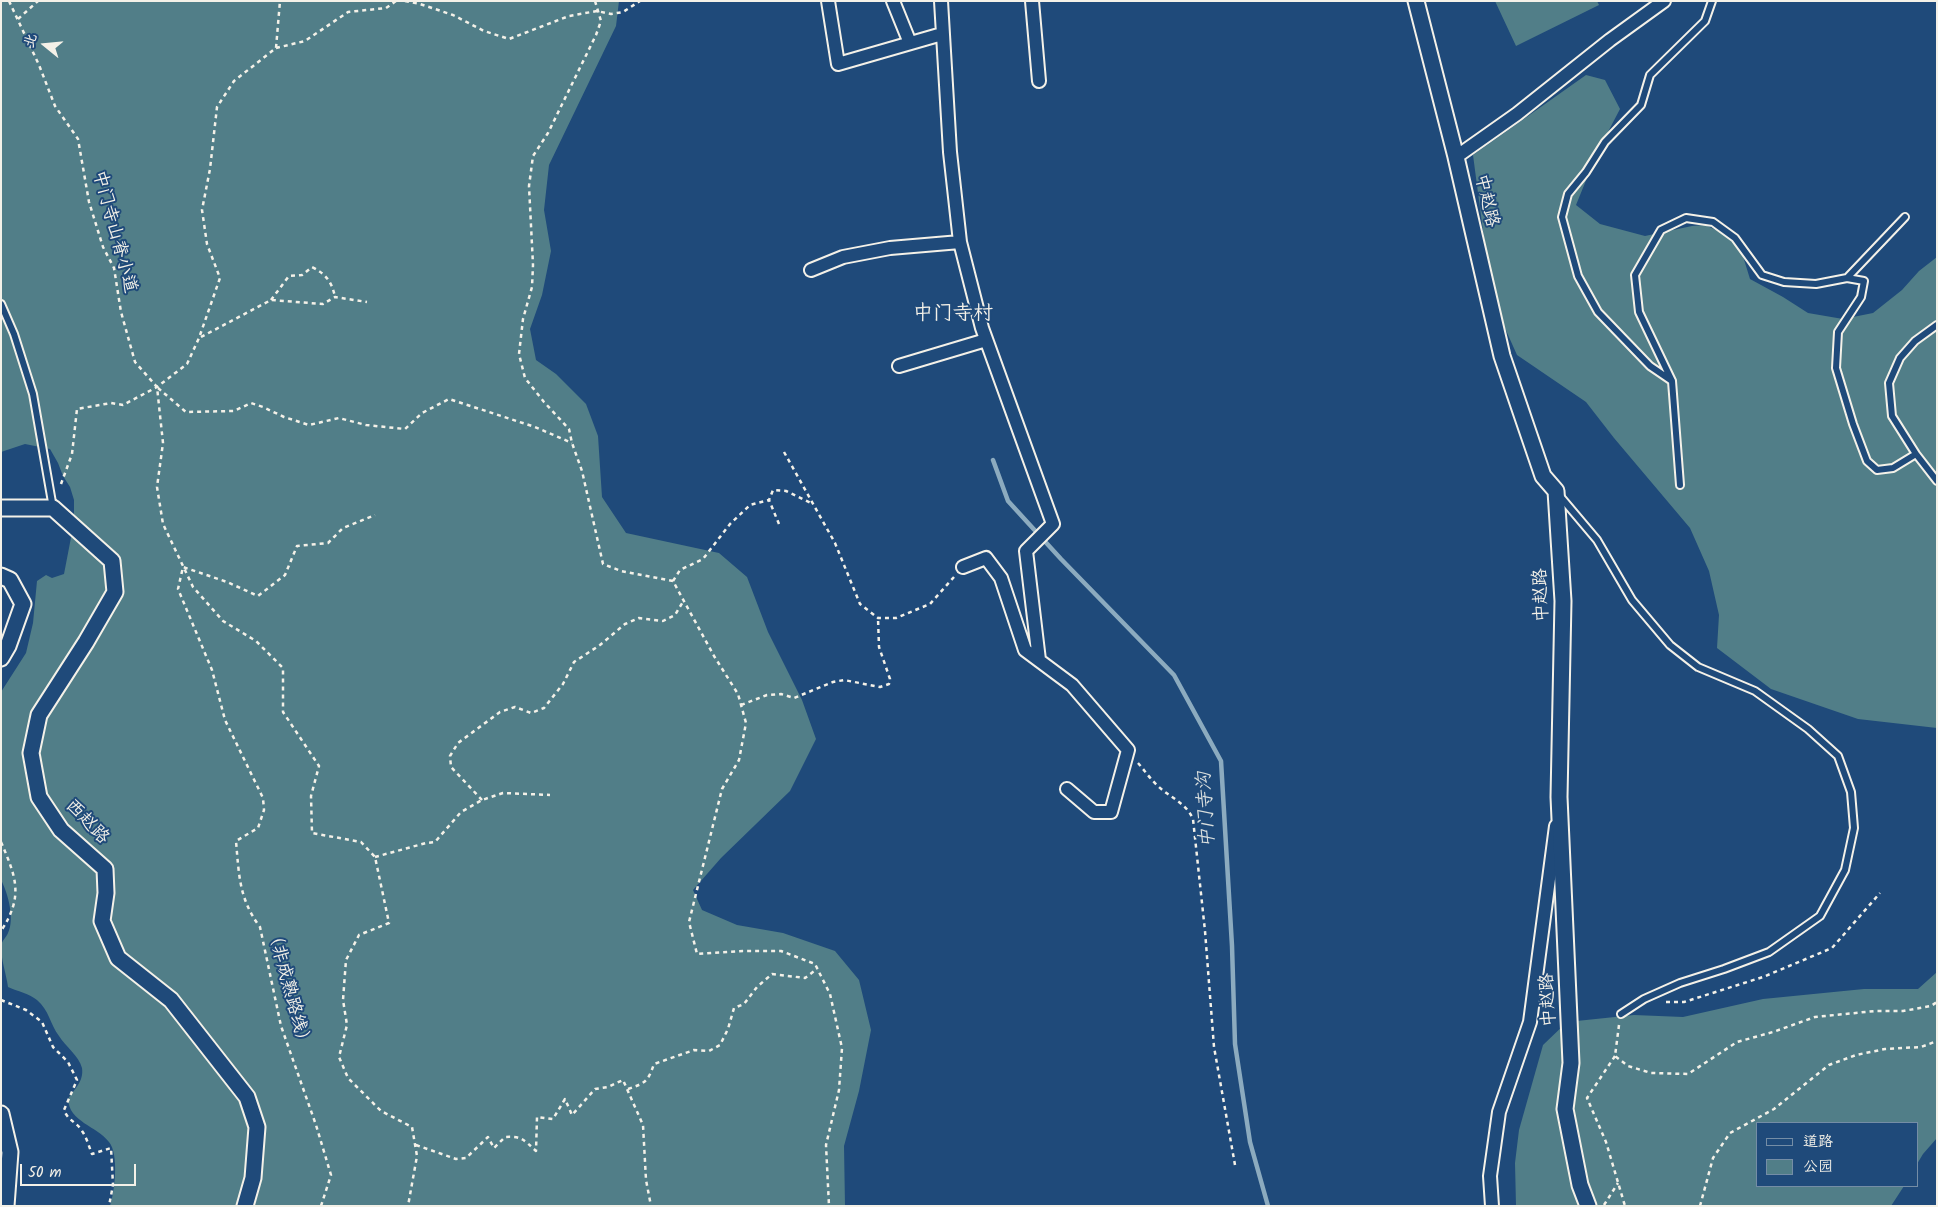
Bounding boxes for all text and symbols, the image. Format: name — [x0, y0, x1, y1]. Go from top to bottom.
north arrow — [20, 20, 70, 70]
text: 北 — [18, 31, 43, 51]
street label: 中门寺山脊小道 — [86, 168, 140, 296]
street label: 中赵路 — [1468, 172, 1502, 230]
district label: 中门寺村 — [913, 304, 993, 328]
street label: 中赵路 — [1531, 568, 1555, 622]
water label: 中门寺沟 — [1195, 771, 1221, 849]
street label: 西赵路 — [59, 796, 113, 850]
street label: （非成熟路线） — [260, 925, 314, 1053]
street label: 中赵路 — [1538, 972, 1562, 1028]
legend — [1756, 1122, 1918, 1187]
text: 道路 — [1803, 1130, 1833, 1154]
scale bar — [22, 1154, 139, 1186]
text: 公园 — [1803, 1155, 1833, 1179]
text: 50 m — [28, 1161, 62, 1185]

